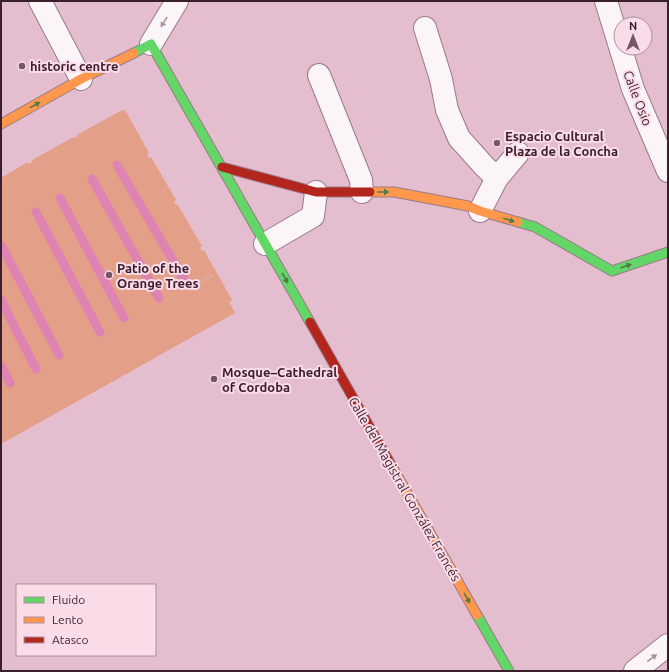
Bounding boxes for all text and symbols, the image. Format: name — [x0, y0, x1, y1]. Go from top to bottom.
north arrow — [613, 16, 653, 56]
one-way arrow — [160, 17, 168, 27]
text: N — [629, 20, 637, 32]
place label: historic centre — [30, 59, 119, 73]
marker: historic centre — [17, 61, 27, 71]
street label: Calle Osio — [621, 68, 655, 128]
one-way arrow — [29, 101, 41, 108]
place label: Espacio Cultural Plaza de la Concha — [505, 129, 618, 158]
marker: Espacio Cultural Plaza de la Concha — [492, 138, 502, 148]
one-way arrow — [377, 189, 390, 195]
one-way arrow — [504, 217, 516, 223]
place label: Patio of the Orange Trees — [117, 261, 199, 290]
one-way arrow — [620, 263, 632, 269]
marker: Patio of the Orange Trees — [104, 270, 114, 280]
one-way arrow — [281, 272, 288, 284]
place label: Mosque–Cathedral of Cordoba — [222, 365, 337, 394]
marker: Mosque–Cathedral of Cordoba — [209, 374, 219, 384]
street label: Calle del Magistral González Francés — [346, 394, 464, 584]
legend — [16, 584, 156, 656]
one-way arrow — [464, 592, 471, 603]
text: Fluido — [52, 593, 85, 606]
text: Lento — [52, 613, 83, 626]
text: Atasco — [52, 633, 88, 646]
one-way arrow — [646, 654, 657, 662]

